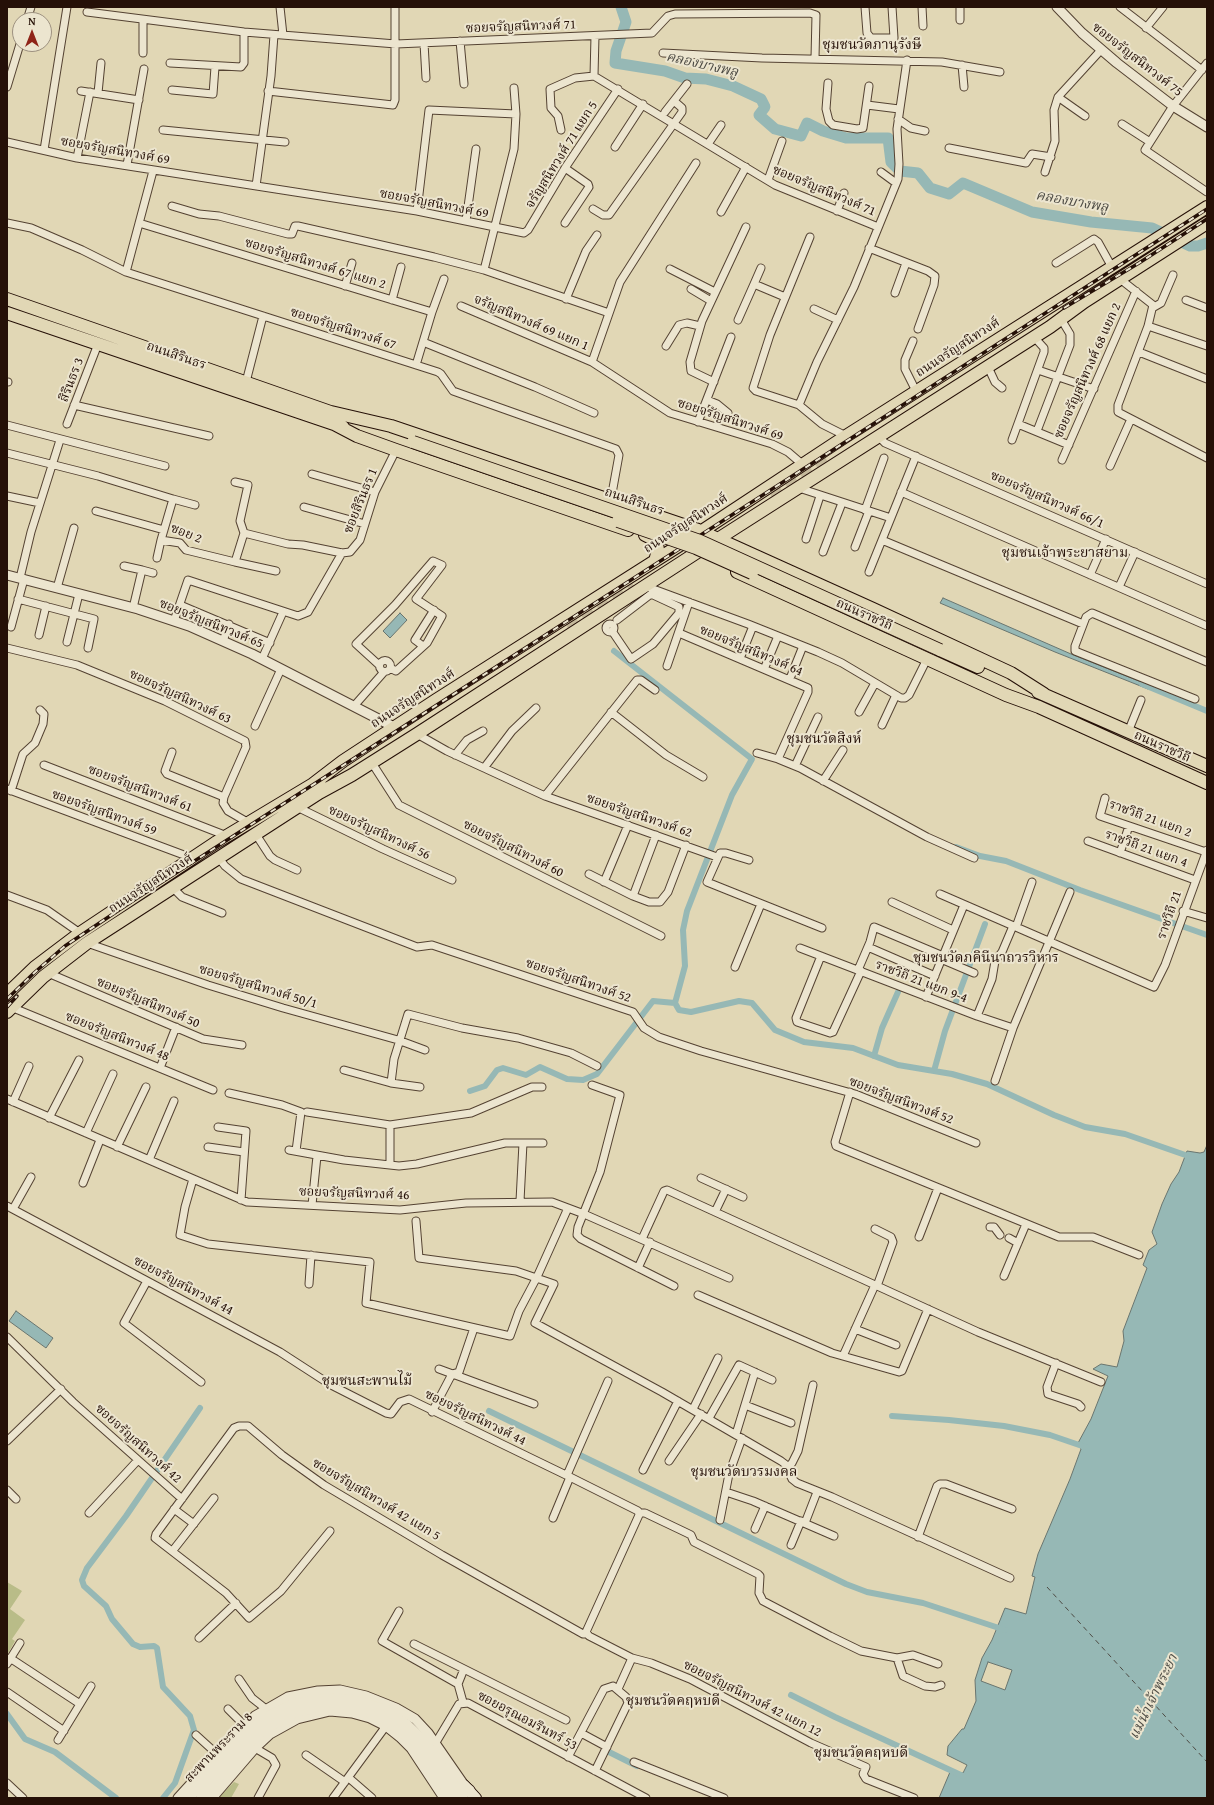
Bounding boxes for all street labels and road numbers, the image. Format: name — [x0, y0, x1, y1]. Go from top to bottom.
street label: ซอยจรัญสนิทวงศ์ 71 — [465, 17, 577, 37]
street label: ซอยจรัญสนิทวงศ์ 75 — [1089, 20, 1185, 100]
street label: จรัญสนิทวงศ์ 71 แยก 5 — [523, 99, 601, 211]
street label: ซอยจรัญสนิทวงศ์ 69 — [59, 134, 171, 168]
street label: ซอยจรัญสนิทวงศ์ 71 — [770, 162, 878, 220]
street label: ซอยจรัญสนิทวงศ์ 69 — [378, 186, 490, 222]
street label: ซอยจรัญสนิทวงศ์ 67 แยก 2 — [243, 235, 387, 293]
street label: จรัญสนิทวงศ์ 69 แยก 1 — [471, 292, 591, 354]
street label: ซอยจรัญสนิทวงศ์ 68 แยก 2 — [1051, 301, 1125, 441]
street label: ซอยจรัญสนิทวงศ์ 67 — [288, 304, 398, 354]
street label: ถนนจรัญสนิทวงศ์ — [913, 315, 1003, 381]
street label: ถนนสิรินธร — [144, 339, 208, 373]
street label: สิรินธร 3 — [56, 356, 88, 404]
street label: ซอยจรัญสนิทวงศ์ 69 — [675, 395, 785, 445]
street label: ซอยสิรินธร 1 — [341, 466, 381, 536]
street label: ซอยจรัญสนิทวงศ์ 66/1 — [988, 468, 1106, 532]
street label: ถนนสิรินธร — [602, 485, 666, 519]
street label: ถนนจรัญสนิทวงศ์ — [641, 491, 731, 557]
street label: ซอย 2 — [168, 521, 204, 547]
street label: ซอยจรัญสนิทวงศ์ 65 — [157, 596, 265, 652]
street label: ถนนราชวิถี — [833, 596, 895, 634]
street label: ซอยจรัญสนิทวงศ์ 64 — [697, 622, 805, 680]
street label: ถนนจรัญสนิทวงศ์ — [368, 666, 458, 732]
street label: ซอยจรัญสนิทวงศ์ 63 — [127, 667, 233, 727]
street label: ถนนราชวิถี — [1131, 728, 1193, 766]
street label: ซอยจรัญสนิทวงศ์ 61 — [86, 762, 194, 816]
street label: ซอยจรัญสนิทวงศ์ 59 — [49, 787, 159, 839]
street label: ซอยจรัญสนิทวงศ์ 62 — [584, 791, 694, 841]
street label: ราชวิถี 21 แยก 2 — [1107, 797, 1193, 841]
street label: ซอยจรัญสนิทวงศ์ 56 — [326, 803, 432, 863]
street label: ซอยจรัญสนิทวงศ์ 60 — [460, 817, 566, 881]
street label: ราชวิถี 21 แยก 4 — [1103, 827, 1189, 871]
street label: ถนนจรัญสนิทวงศ์ — [106, 851, 196, 917]
street label: ราชวิถี 21 — [1154, 889, 1186, 941]
street label: ซอยจรัญสนิทวงศ์ 52 — [523, 956, 633, 1006]
street label: ราชวิถี 21 แยก 9-4 — [873, 957, 969, 1007]
street label: ซอยจรัญสนิทวงศ์ 50/1 — [197, 962, 319, 1012]
street label: ซอยจรัญสนิทวงศ์ 50 — [94, 974, 202, 1032]
street label: ซอยจรัญสนิทวงศ์ 48 — [63, 1009, 171, 1065]
street label: ซอยจรัญสนิทวงศ์ 52 — [847, 1074, 955, 1128]
street label: ซอยจรัญสนิทวงศ์ 46 — [298, 1184, 410, 1204]
street label: ซอยจรัญสนิทวงศ์ 44 — [131, 1253, 235, 1319]
street label: ซอยจรัญสนิทวงศ์ 44 — [422, 1387, 528, 1449]
street label: ซอยจรัญสนิทวงศ์ 42 — [92, 1401, 184, 1487]
street label: ซอยจรัญสนิทวงศ์ 42 แยก 5 — [309, 1456, 443, 1544]
street label: ซอยจรัญสนิทวงศ์ 42 แยก 12 — [680, 1657, 824, 1741]
street label: ซอยอรุณอมรินทร์ 53 — [475, 1688, 579, 1754]
street label: สะพานพระราม 8 — [182, 1710, 256, 1786]

